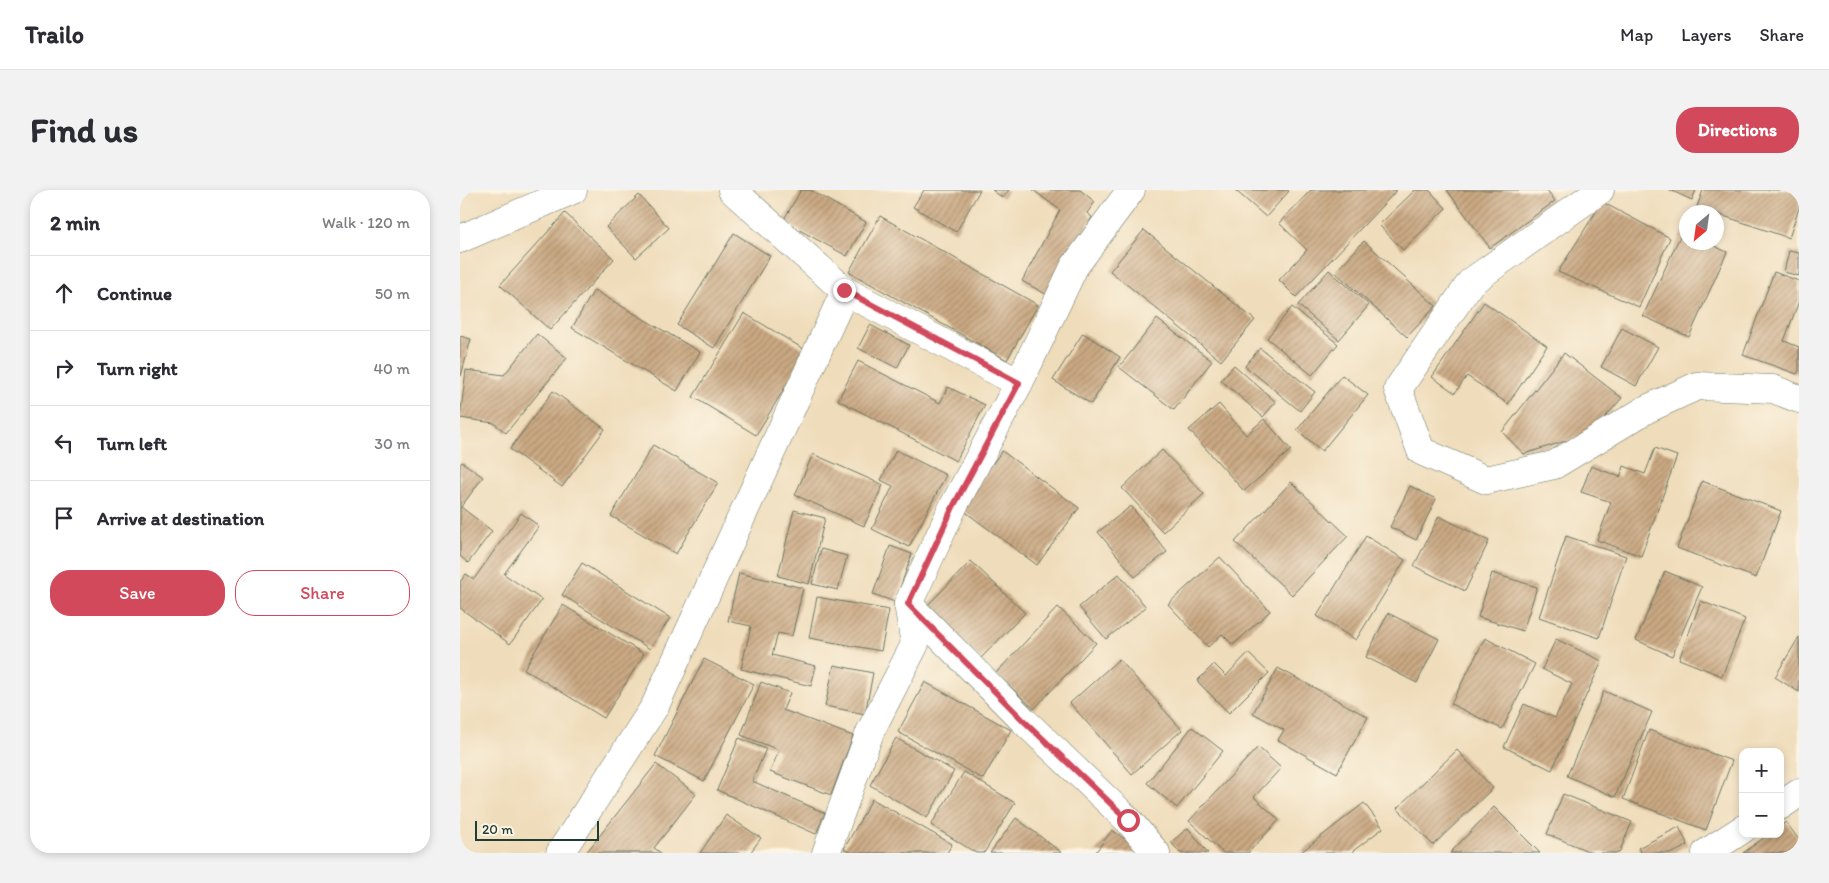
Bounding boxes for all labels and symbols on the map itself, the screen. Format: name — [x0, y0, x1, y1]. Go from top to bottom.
north arrow — [1679, 205, 1724, 250]
route end — [833, 279, 856, 302]
route start — [1117, 809, 1140, 832]
scale bar — [475, 818, 599, 841]

